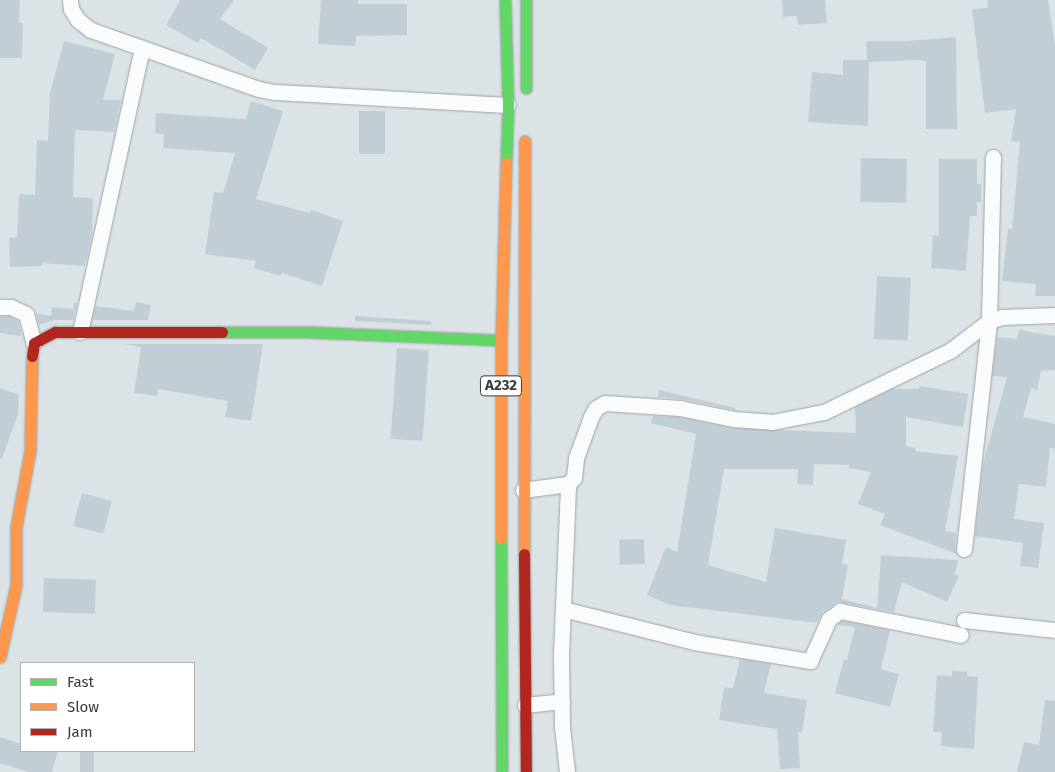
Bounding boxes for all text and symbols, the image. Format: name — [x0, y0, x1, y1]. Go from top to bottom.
road number: A232 — [480, 374, 522, 398]
legend — [20, 662, 195, 752]
text: Fast — [67, 673, 94, 691]
text: Slow — [67, 698, 99, 716]
text: Jam — [67, 723, 93, 741]

